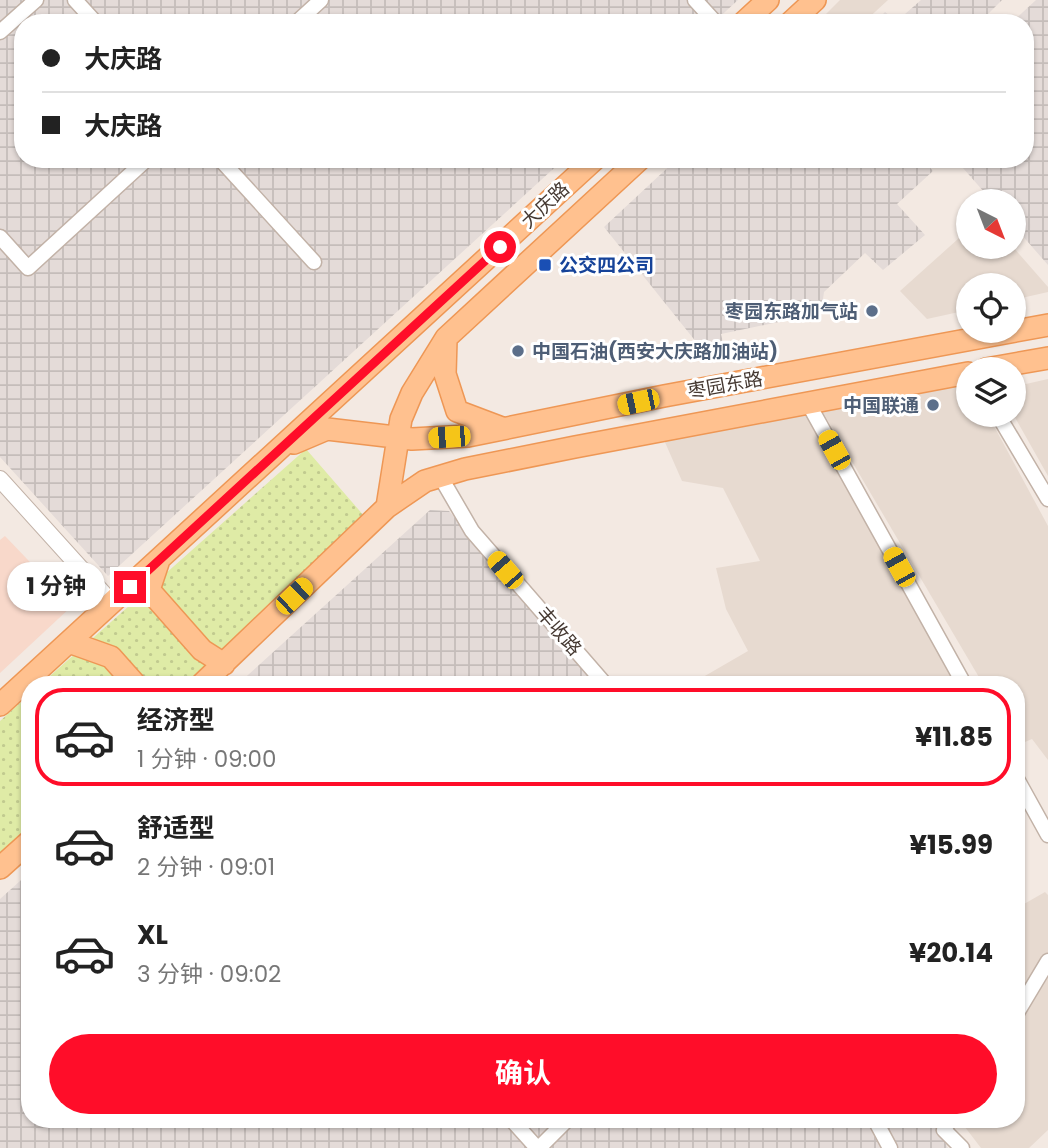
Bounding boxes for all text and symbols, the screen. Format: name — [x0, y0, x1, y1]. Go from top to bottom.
text: 大庆路 — [84, 41, 162, 77]
text: 大庆路 — [84, 108, 162, 144]
street label: 大庆路 — [515, 176, 575, 234]
north arrow — [956, 189, 1026, 259]
map controls — [956, 189, 1026, 427]
route start — [484, 231, 516, 263]
place label: 公交四公司 — [559, 252, 654, 279]
marker: 公交四公司 — [537, 257, 553, 273]
button: locate — [956, 273, 1026, 343]
place label: 枣园东路加气站 — [725, 298, 858, 325]
marker: 枣园东路加气站 — [864, 303, 880, 319]
place label: 中国石油(西安大庆路加油站) — [532, 338, 778, 365]
marker: 中国石油(西安大庆路加油站) — [510, 343, 526, 359]
button: layers — [956, 357, 1026, 427]
street label: 枣园东路 — [685, 365, 765, 405]
car — [616, 387, 661, 417]
place label: 中国联通 — [843, 392, 919, 419]
marker: 中国联通 — [925, 397, 941, 413]
car — [428, 425, 471, 449]
car — [815, 427, 854, 473]
car — [880, 544, 919, 590]
car — [484, 547, 527, 593]
callout: 1 分钟 — [8, 562, 106, 612]
text: 1 分钟 — [26, 570, 86, 602]
route end — [114, 571, 146, 603]
car — [272, 574, 317, 618]
street label: 丰收路 — [530, 601, 588, 661]
text: 经济型 — [137, 702, 215, 738]
icon: car — [53, 706, 116, 769]
text: ¥11.85 — [915, 719, 993, 755]
text: 1 分钟 · 09:00 — [137, 743, 276, 775]
text: 舒适型 — [137, 810, 215, 846]
icon: car — [53, 814, 116, 877]
text: ¥15.99 — [910, 827, 993, 863]
text: 2 分钟 · 09:01 — [137, 851, 275, 883]
text: XL — [137, 917, 168, 953]
icon: car — [53, 922, 116, 985]
text: ¥20.14 — [909, 935, 993, 971]
text: 3 分钟 · 09:02 — [137, 958, 281, 990]
button: 确认 — [49, 1034, 997, 1114]

